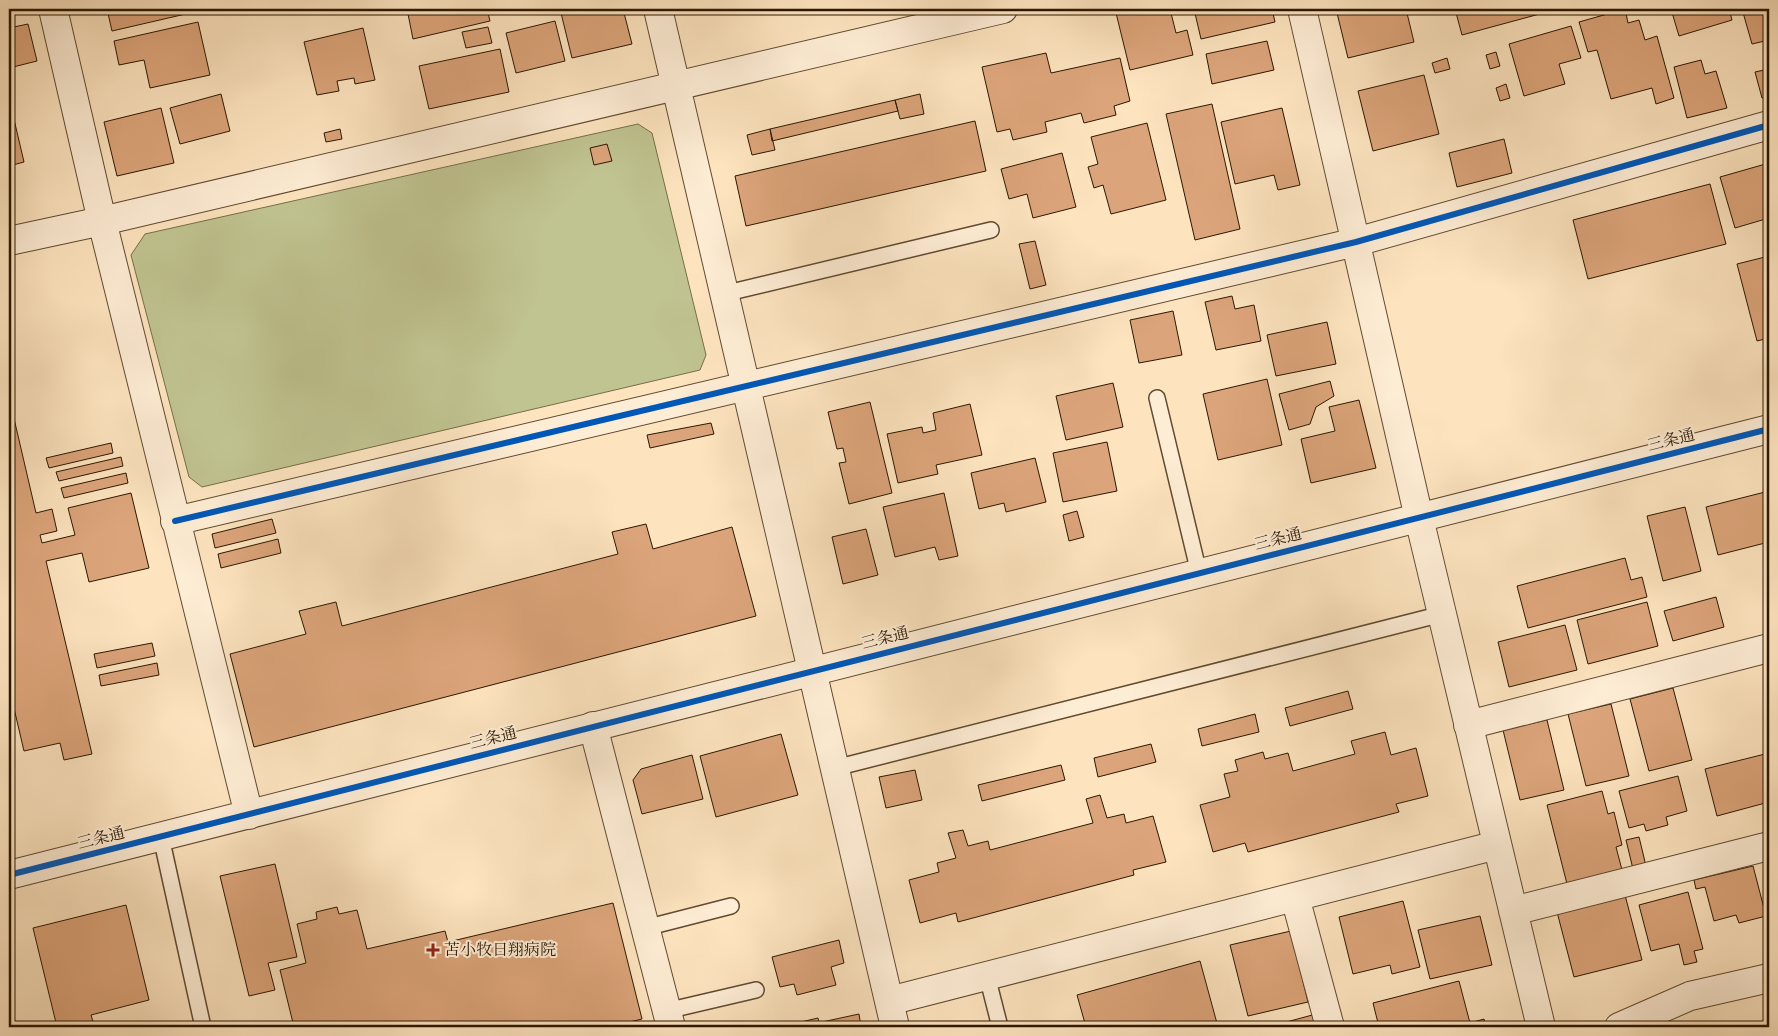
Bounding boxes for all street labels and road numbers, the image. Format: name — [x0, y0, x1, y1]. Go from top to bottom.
street label: 三条通 — [1645, 424, 1697, 456]
street label: 三条通 — [1252, 523, 1304, 555]
street label: 三条通 — [859, 622, 911, 654]
street label: 三条通 — [467, 722, 519, 754]
street label: 三条通 — [75, 822, 127, 854]

